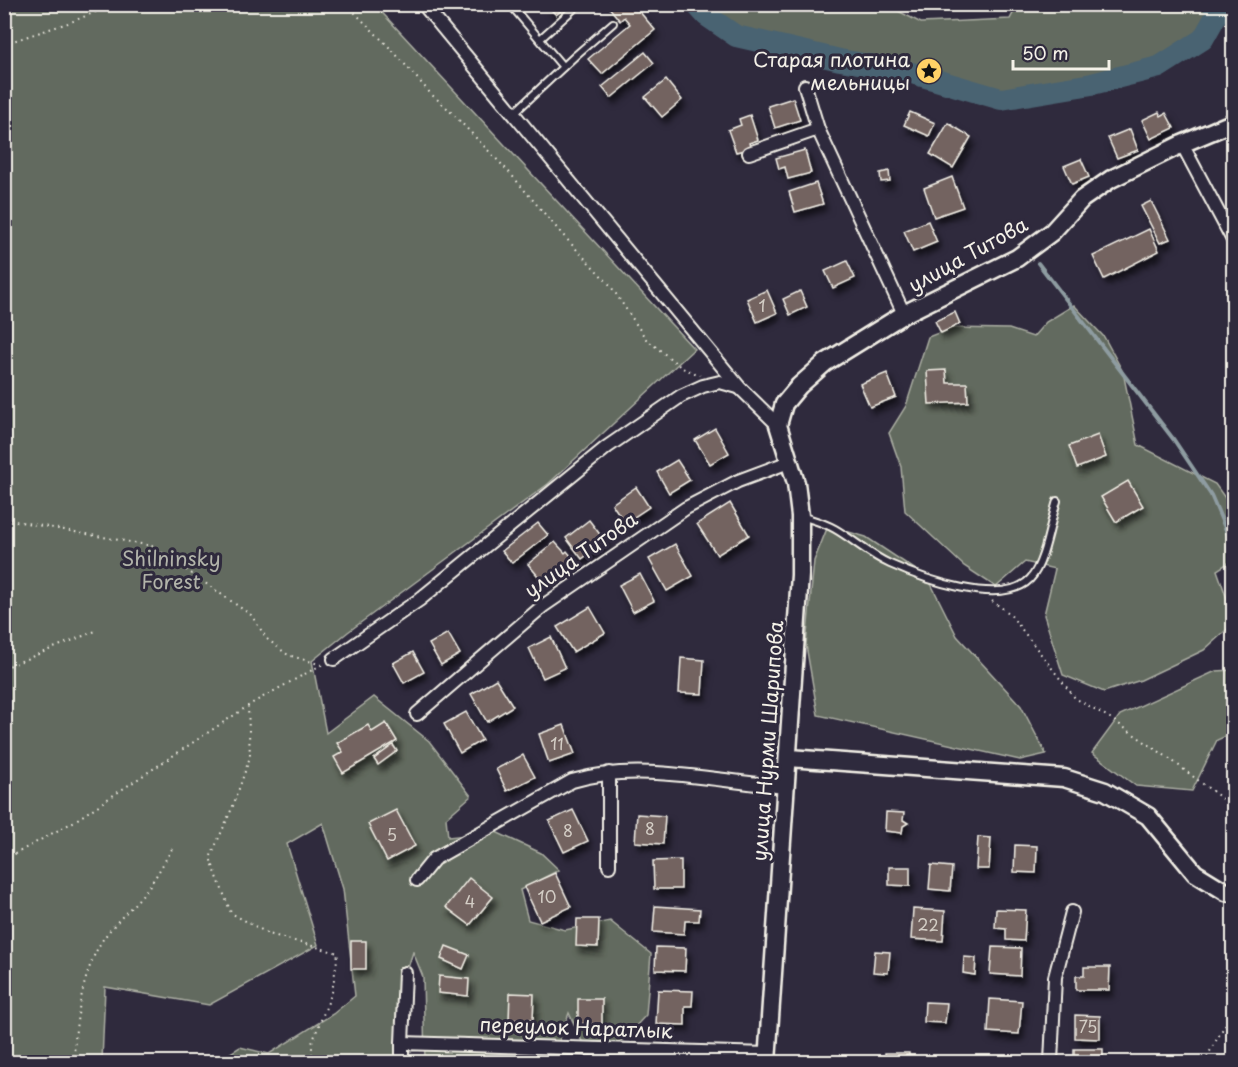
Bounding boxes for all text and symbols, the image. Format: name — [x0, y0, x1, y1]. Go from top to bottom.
scale bar — [1013, 33, 1109, 71]
text: 50 m — [1022, 39, 1069, 66]
place label: Старая плотина мельницы — [753, 44, 910, 97]
place icon: Старая плотина мельницы — [914, 56, 944, 86]
street label: улица Титова — [902, 209, 1033, 299]
house number: 1 — [758, 293, 766, 317]
street label: улица Титова — [518, 504, 644, 604]
park label: Shilninsky Forest — [122, 543, 220, 596]
street label: улица Нурми Шарипова — [744, 619, 790, 862]
house number: 11 — [550, 731, 564, 755]
house number: 8 — [645, 816, 655, 840]
house number: 8 — [563, 818, 573, 842]
house number: 5 — [387, 822, 397, 846]
house number: 10 — [538, 884, 556, 908]
house number: 4 — [465, 889, 475, 913]
house number: 22 — [917, 912, 939, 936]
street label: переулок Наратлык — [479, 1009, 673, 1045]
house number: 75 — [1079, 1014, 1097, 1038]

